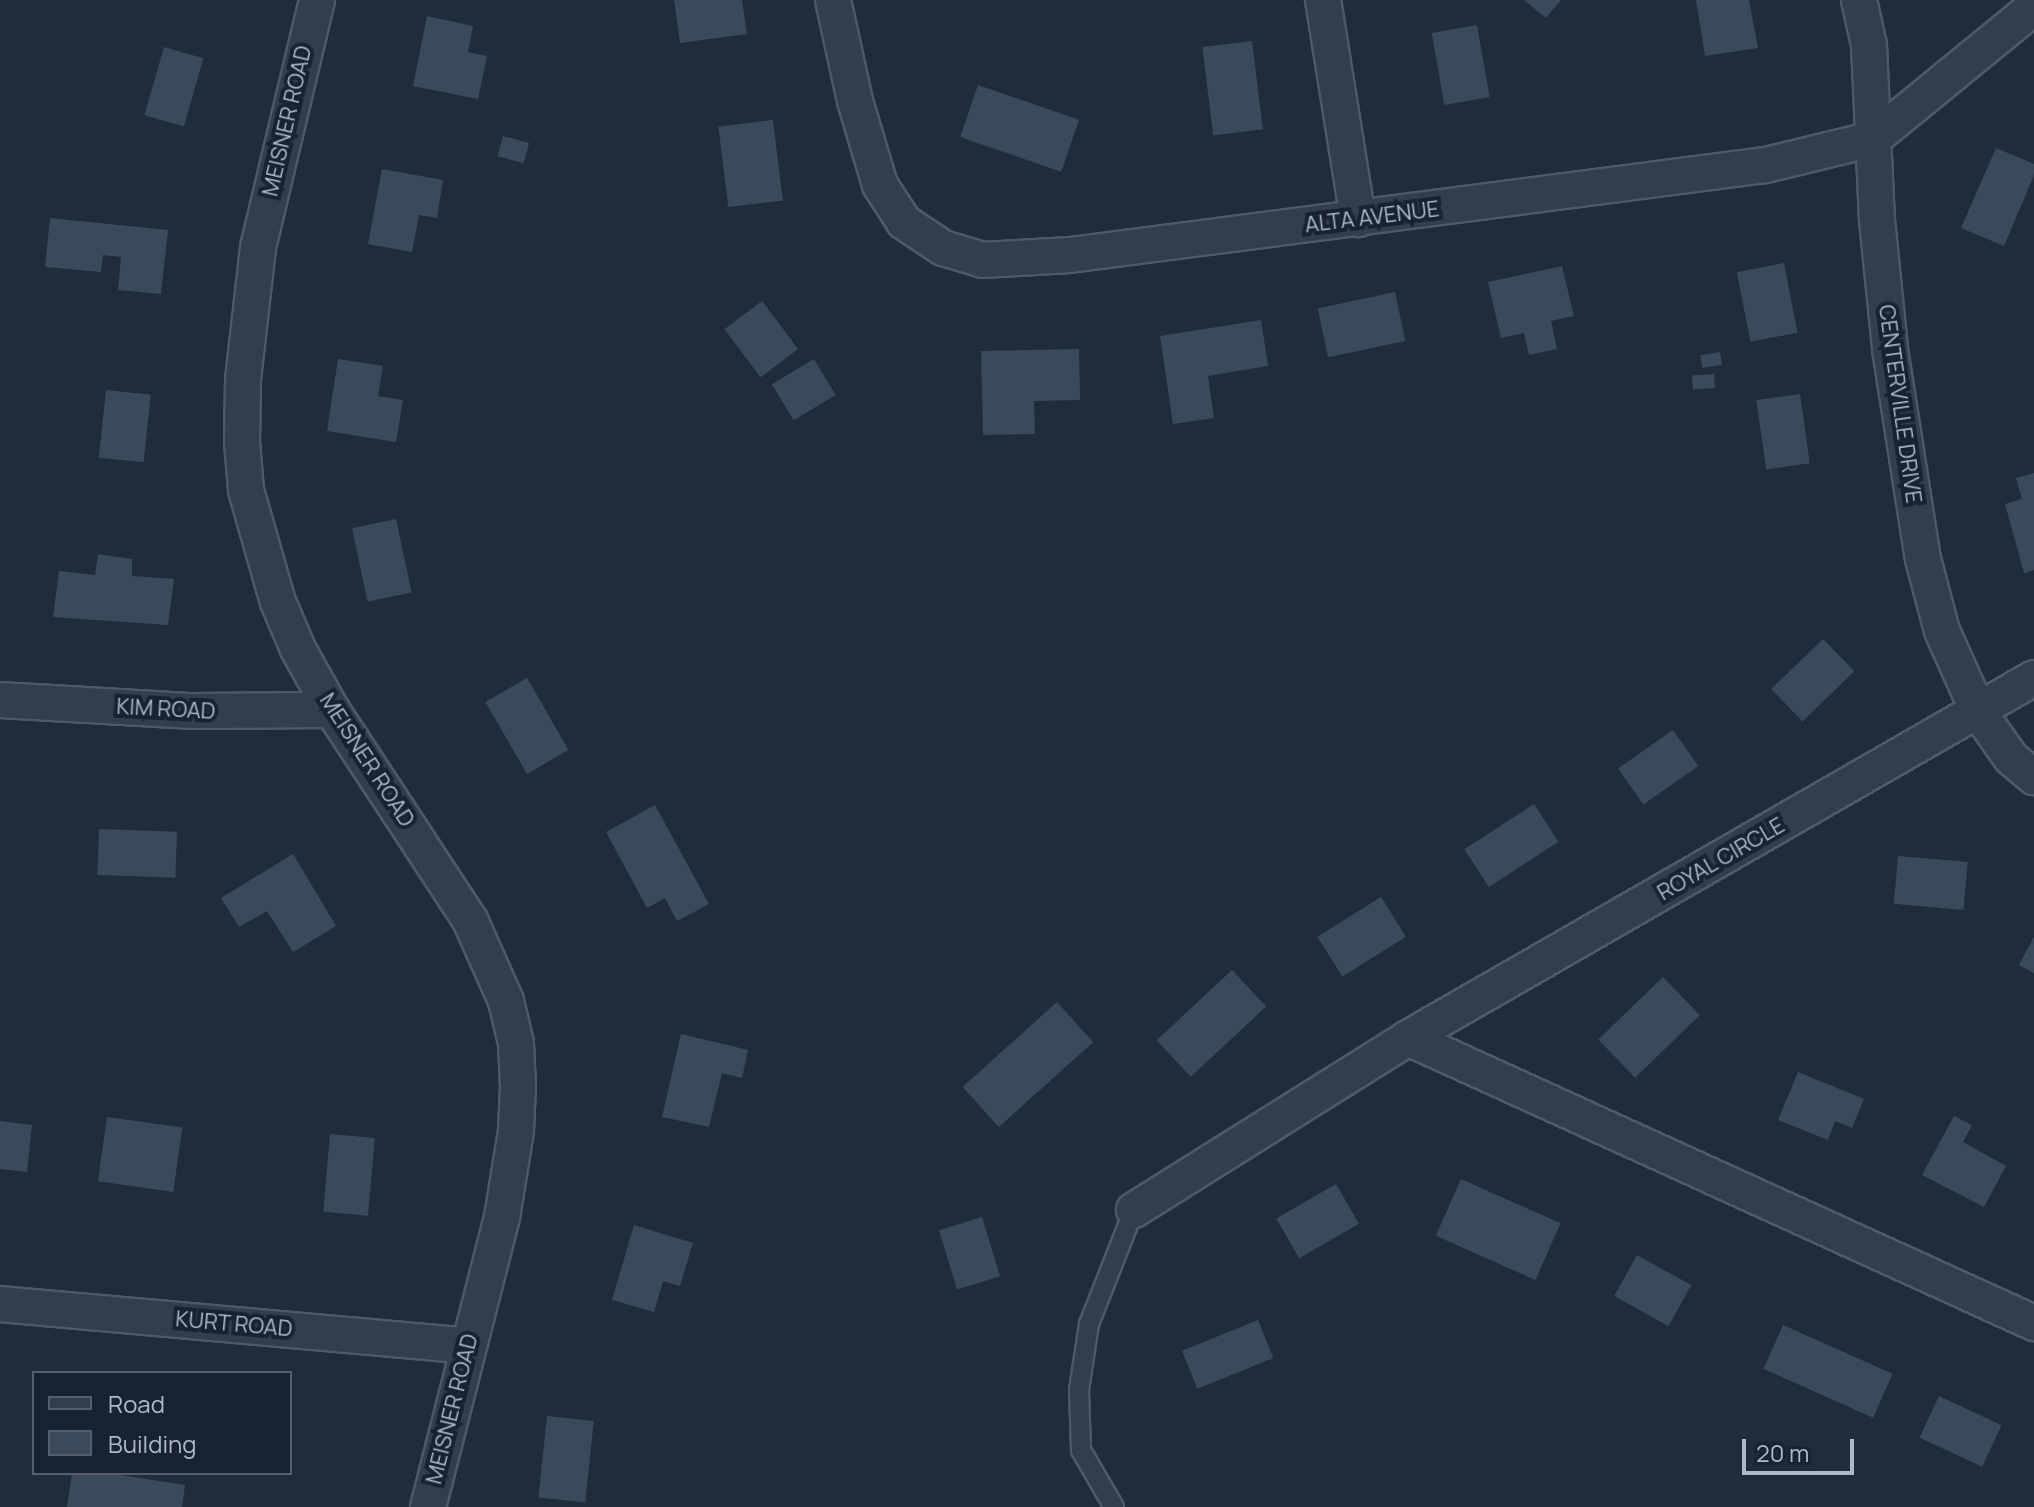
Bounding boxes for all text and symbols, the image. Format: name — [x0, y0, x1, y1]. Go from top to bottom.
street label: MEISNER ROAD — [257, 43, 317, 199]
street label: ALTA AVENUE — [1303, 196, 1441, 238]
street label: CENTERVILLE DRIVE — [1873, 303, 1927, 505]
street label: MEISNER ROAD — [314, 688, 420, 832]
street label: KIM ROAD — [116, 693, 216, 725]
street label: ROYAL CIRCLE — [1652, 812, 1790, 906]
street label: KURT ROAD — [174, 1306, 294, 1342]
street label: MEISNER ROAD — [421, 1331, 483, 1487]
legend — [32, 1371, 292, 1475]
text: Road — [108, 1387, 165, 1420]
scale bar — [1746, 1423, 1858, 1473]
text: Building — [108, 1427, 196, 1460]
text: 20 m — [1756, 1436, 1809, 1469]

